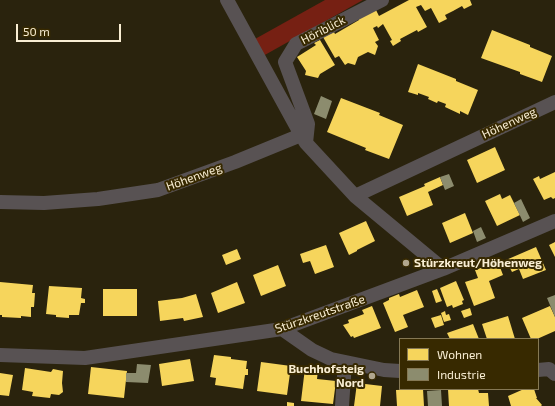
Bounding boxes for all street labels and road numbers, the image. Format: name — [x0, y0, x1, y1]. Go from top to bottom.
street label: Höriblick — [298, 13, 348, 47]
street label: Höhenweg — [480, 104, 538, 142]
street label: Höhenweg — [164, 160, 224, 194]
street label: Stürzkreutstraße — [273, 292, 367, 336]

